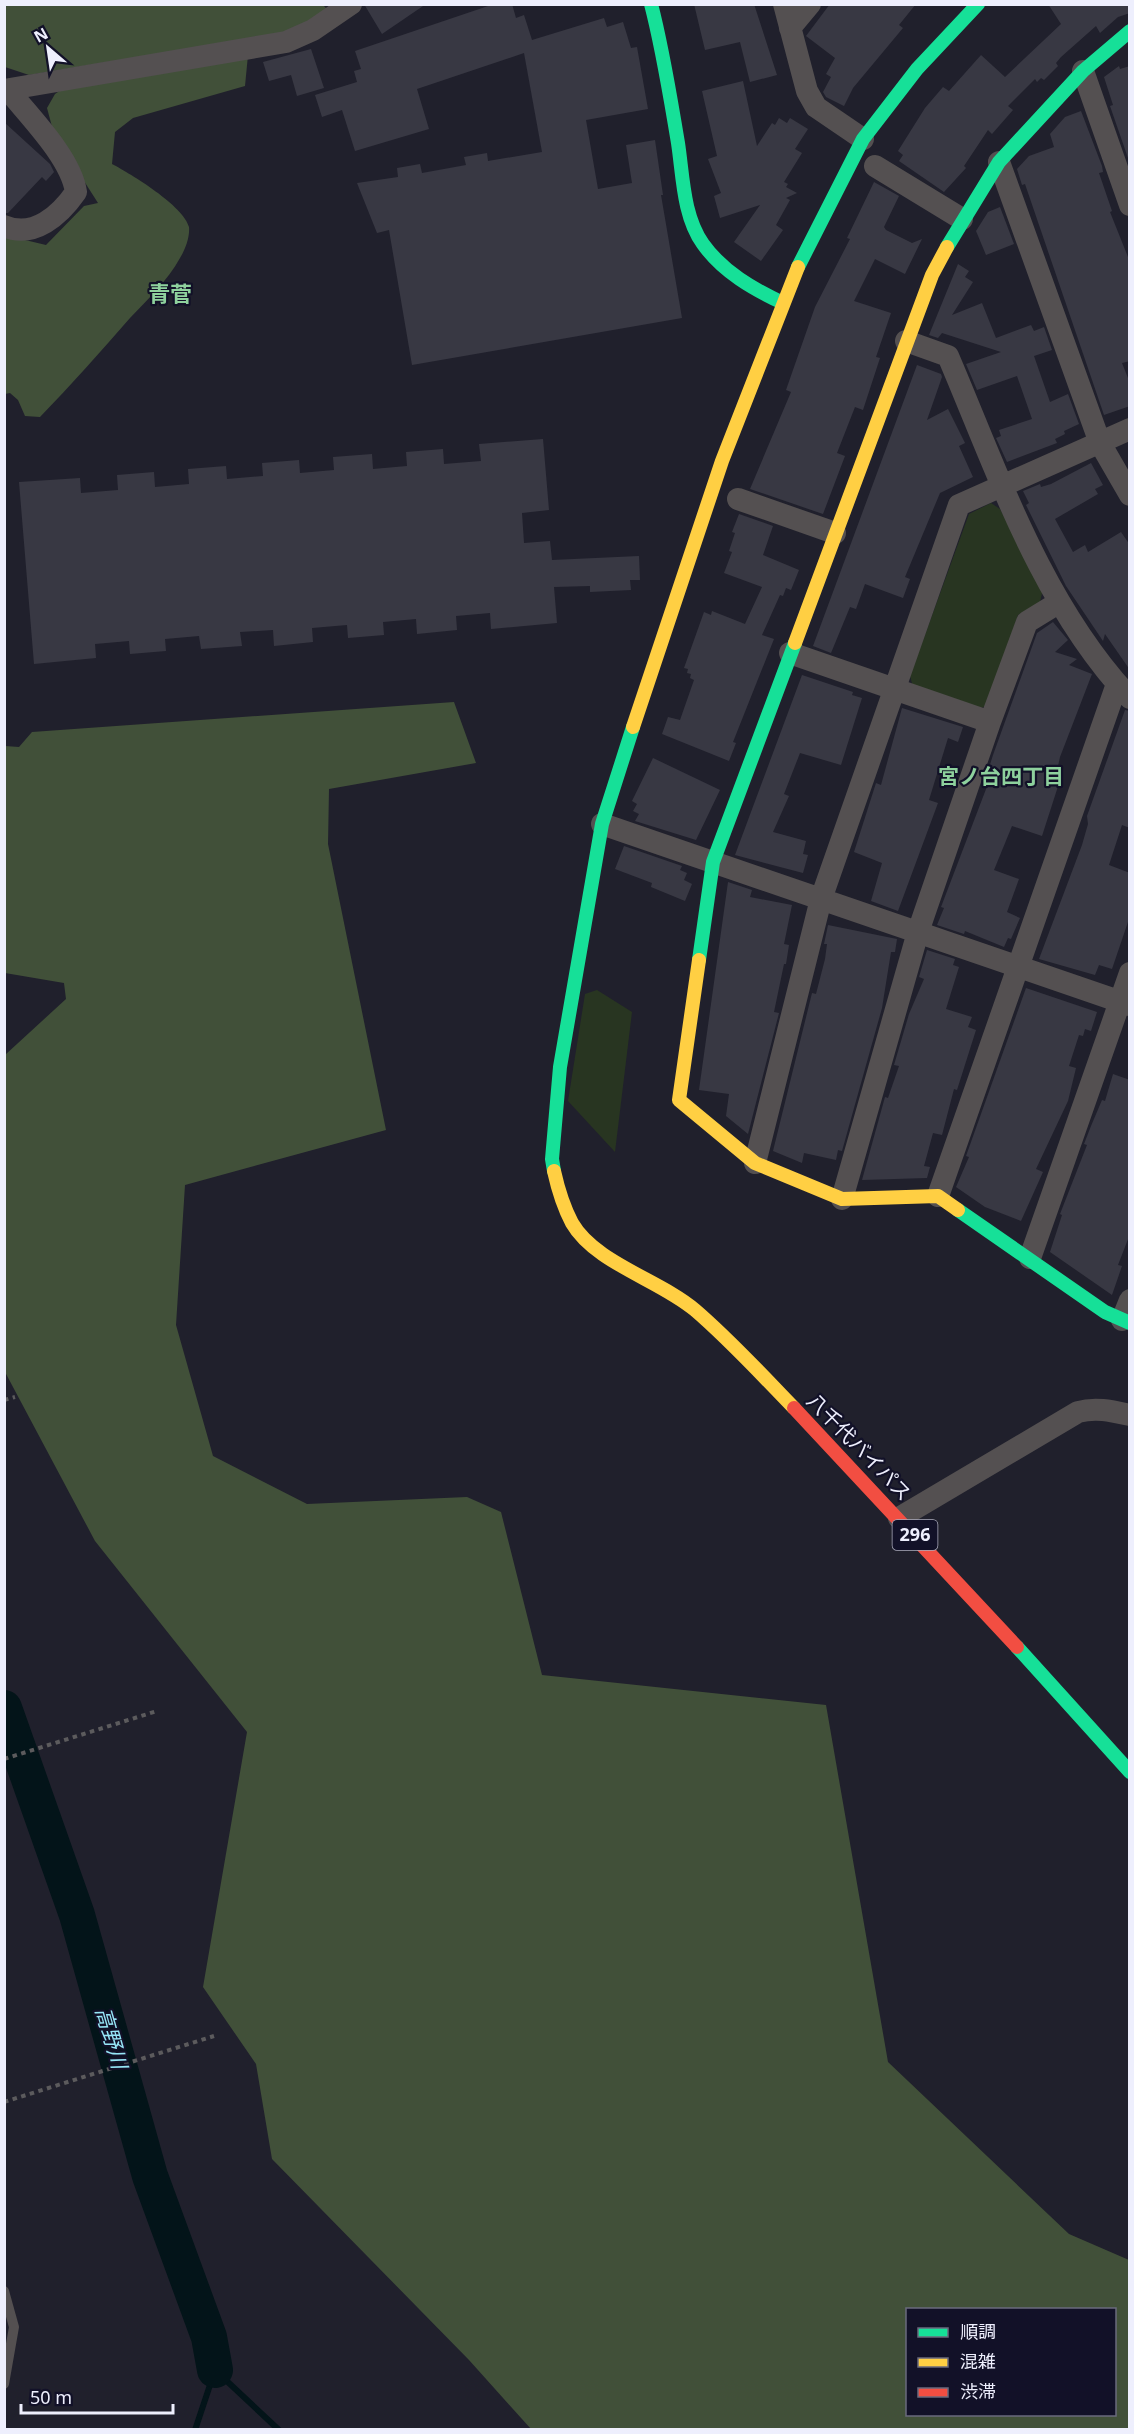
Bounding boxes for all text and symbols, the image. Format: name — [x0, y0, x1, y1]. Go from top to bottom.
north arrow — [18, 18, 78, 78]
text: N — [30, 22, 52, 48]
district label: 青菅 — [148, 278, 192, 308]
district label: 宮ノ台四丁目 — [938, 762, 1064, 790]
street label: 八千代バイパス — [801, 1387, 918, 1506]
road number: 296 — [892, 1520, 938, 1550]
water label: 高野川 — [90, 2004, 135, 2074]
legend — [906, 2308, 1116, 2416]
text: 順調 — [960, 2319, 996, 2343]
text: 混雑 — [960, 2349, 996, 2373]
scale bar — [21, 2377, 172, 2415]
text: 渋滞 — [960, 2379, 996, 2403]
text: 50 m — [30, 2385, 72, 2409]

